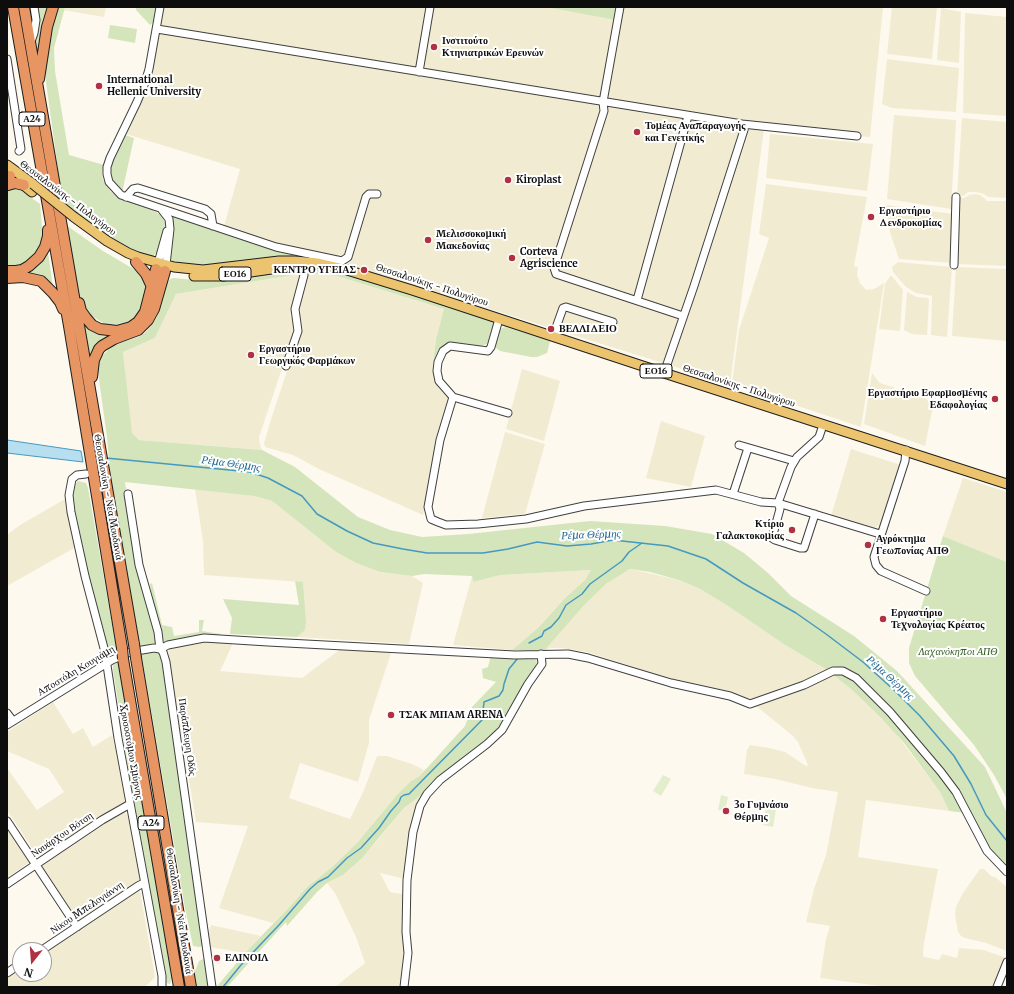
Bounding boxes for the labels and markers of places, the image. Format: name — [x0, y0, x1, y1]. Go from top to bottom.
place label: Ινστιτούτο Κτηνιατρικών Ερευνών — [442, 35, 543, 58]
marker: Ινστιτούτο Κτηνιατρικών Ερευνών — [429, 42, 439, 52]
place label: International Hellenic University — [107, 74, 201, 98]
marker: International Hellenic University — [94, 81, 104, 91]
place label: Τομέας Αναπαραγωγής και Γενετικής — [645, 120, 745, 144]
marker: Τομέας Αναπαραγωγής και Γενετικής — [632, 127, 642, 137]
place label: Kiroplast — [516, 174, 562, 186]
marker: Kiroplast — [503, 175, 513, 185]
place label: Εργαστήριο Δενδροκομίας — [879, 205, 941, 228]
marker: Εργαστήριο Δενδροκομίας — [866, 212, 876, 222]
place label: Μελισσοκομική Μακεδονίας — [436, 228, 506, 252]
marker: Μελισσοκομική Μακεδονίας — [423, 235, 433, 245]
place label: Corteva Agriscience — [520, 246, 578, 270]
marker: Corteva Agriscience — [507, 253, 517, 263]
place label: ΚΕΝΤΡΟ ΥΓΕΙΑΣ — [273, 264, 356, 276]
marker: ΚΕΝΤΡΟ ΥΓΕΙΑΣ — [359, 265, 369, 275]
place label: ΒΕΛΛΙΔΕΙΟ — [559, 323, 617, 335]
marker: ΒΕΛΛΙΔΕΙΟ — [546, 324, 556, 334]
place label: Εργαστήριο Γεωργικός Φαρμάκων — [259, 343, 355, 366]
marker: Εργαστήριο Γεωργικός Φαρμάκων — [246, 350, 256, 360]
place label: Εργαστήριο Εφαρμοσμένης Εδαφολογίας — [868, 387, 987, 410]
marker: Εργαστήριο Εφαρμοσμένης Εδαφολογίας — [990, 394, 1000, 404]
place label: Κτίριο Γαλακτοκομίας — [716, 518, 784, 542]
marker: Κτίριο Γαλακτοκομίας — [787, 525, 797, 535]
place label: Αγρόκτημα Γεωπονίας ΑΠΘ — [876, 533, 949, 556]
marker: Αγρόκτημα Γεωπονίας ΑΠΘ — [863, 540, 873, 550]
place label: Εργαστήριο Τεχνολογίας Κρέατος — [891, 607, 984, 630]
marker: Εργαστήριο Τεχνολογίας Κρέατος — [878, 614, 888, 624]
place label: ΤΣΑΚ ΜΠΑΜ ARENA — [399, 709, 503, 721]
marker: ΤΣΑΚ ΜΠΑΜ ARENA — [386, 710, 396, 720]
place label: 3ο Γυμνάσιο Θέρμης — [734, 799, 789, 822]
marker: 3ο Γυμνάσιο Θέρμης — [721, 806, 731, 816]
place label: ΕΛΙΝΟΙΛ — [225, 952, 268, 964]
marker: ΕΛΙΝΟΙΛ — [212, 953, 222, 963]

